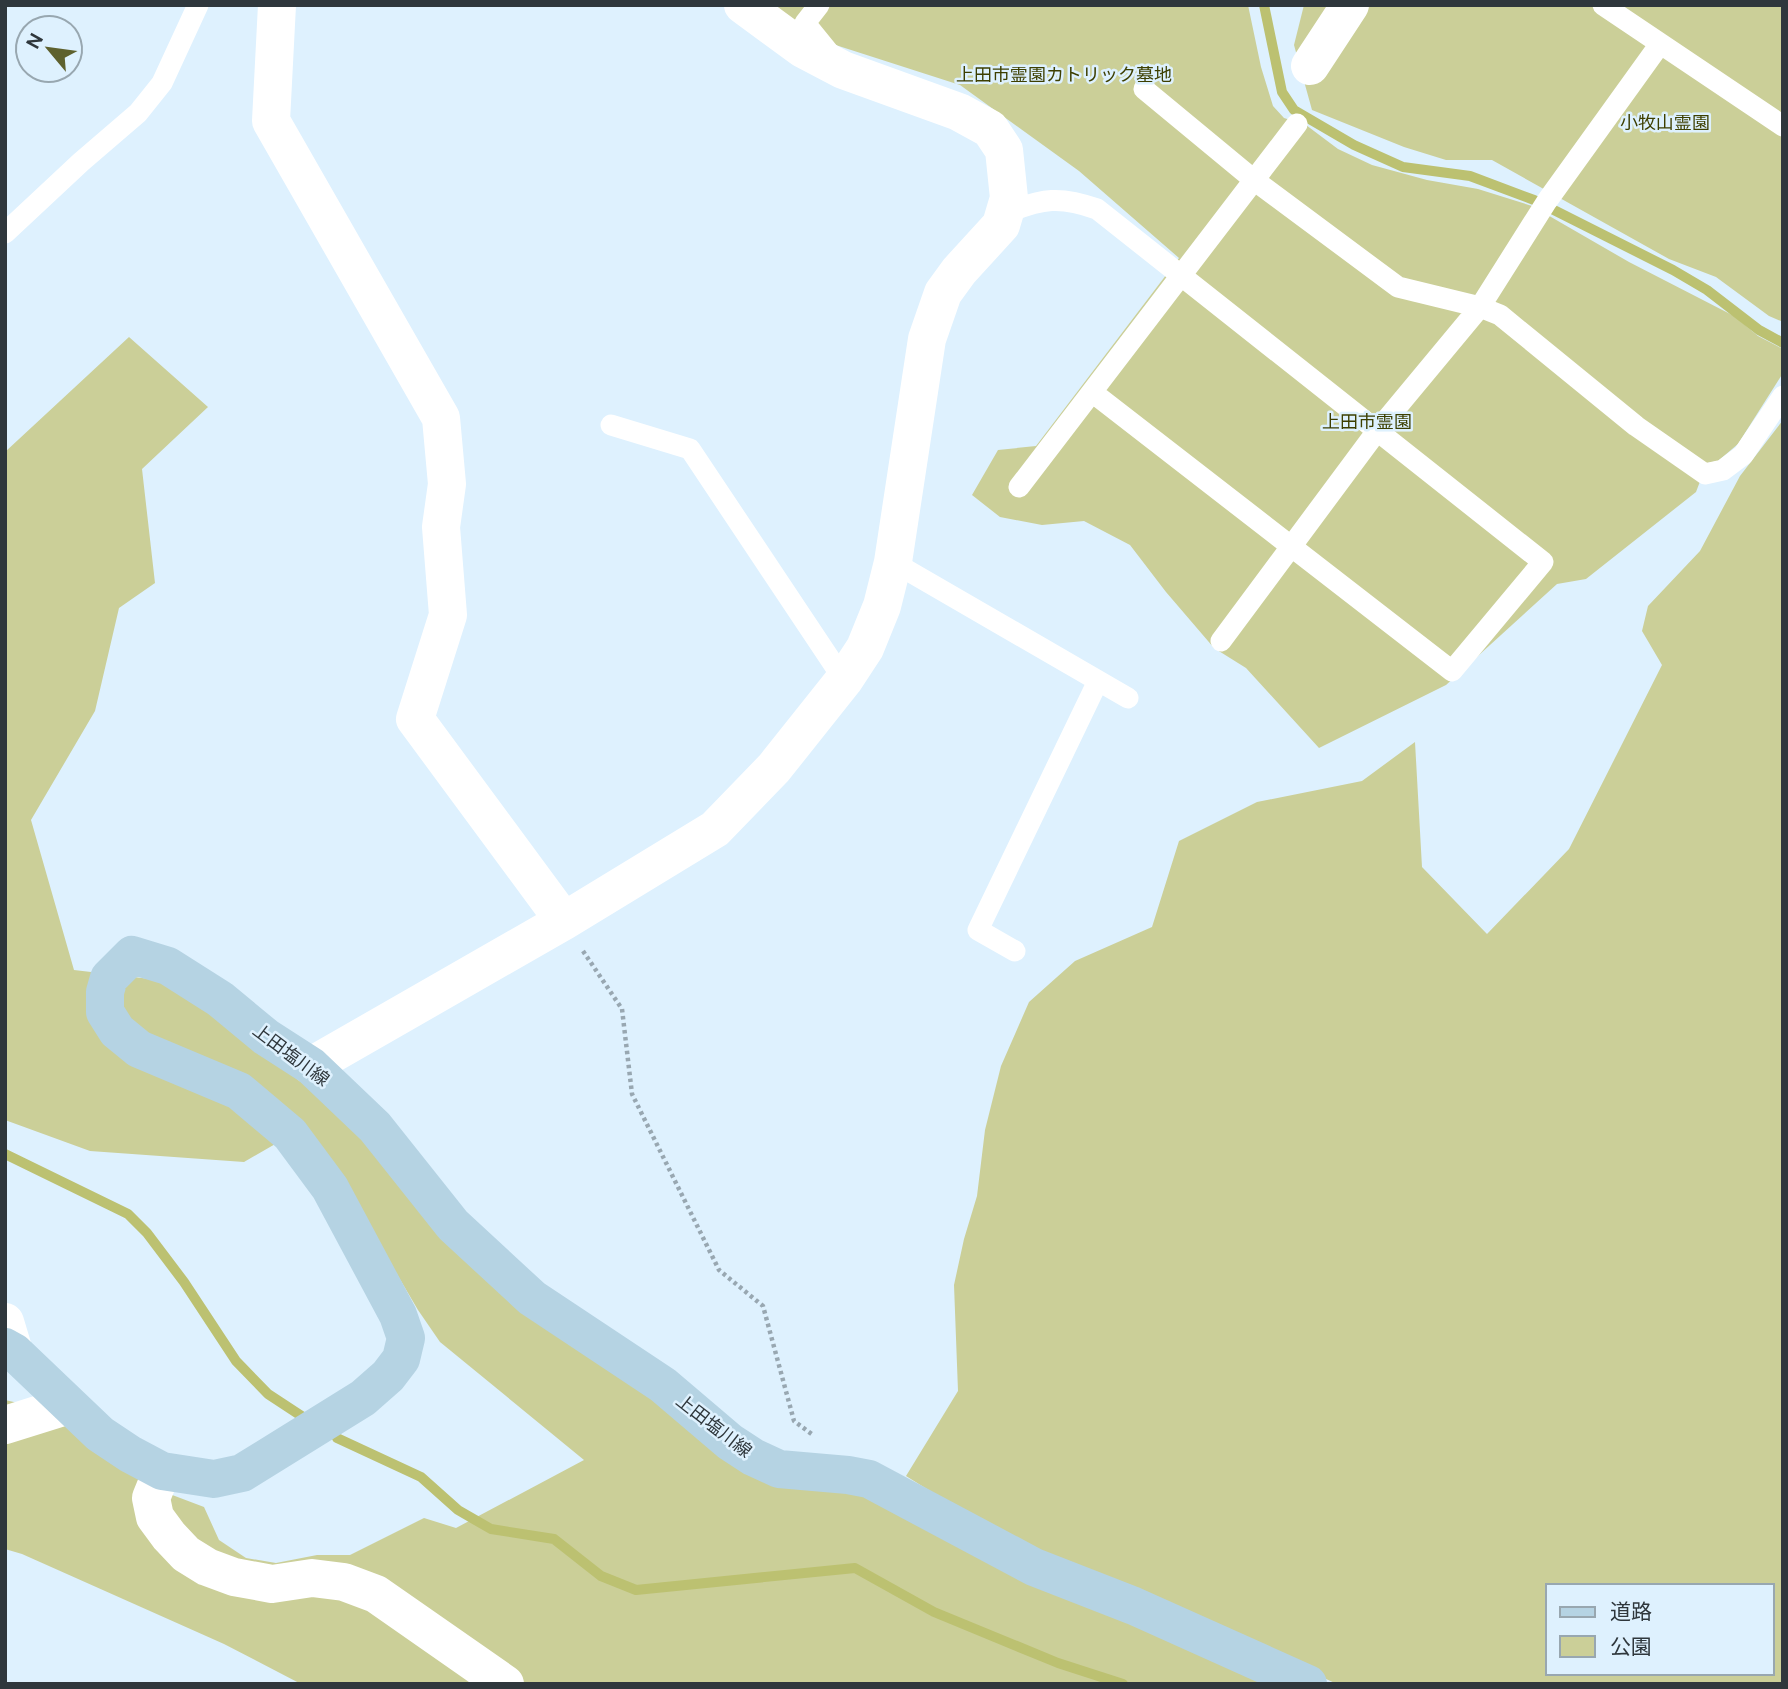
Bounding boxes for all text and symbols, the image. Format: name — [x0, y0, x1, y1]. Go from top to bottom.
north arrow — [14, 14, 84, 84]
text: N — [20, 29, 49, 53]
park label: 上田市霊園カトリック墓地 — [956, 63, 1172, 87]
park label: 小牧山霊園 — [1620, 111, 1710, 135]
park label: 上田市霊園 — [1322, 410, 1412, 434]
street label: 上田塩川線 — [248, 1018, 334, 1092]
street label: 上田塩川線 — [671, 1389, 757, 1463]
legend — [1546, 1584, 1774, 1675]
text: 道路 — [1610, 1598, 1652, 1626]
text: 公園 — [1610, 1633, 1652, 1661]

